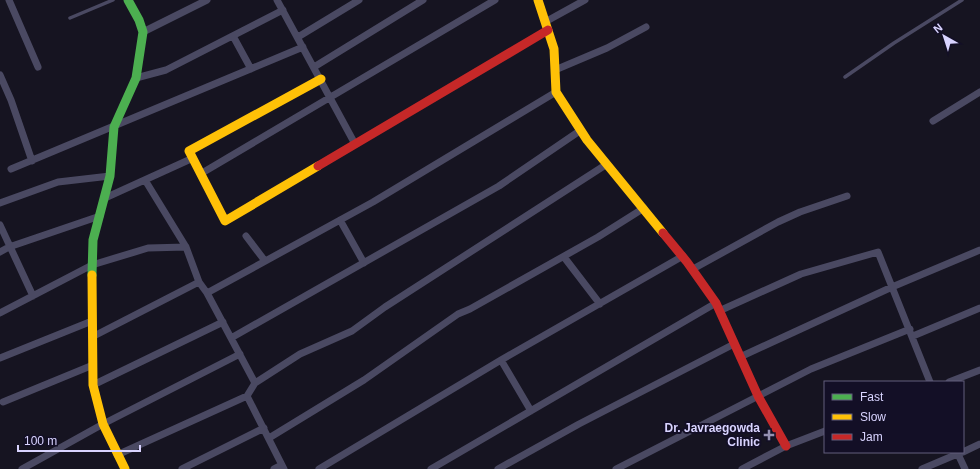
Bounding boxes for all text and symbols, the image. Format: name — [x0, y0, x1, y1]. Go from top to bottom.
north arrow — [924, 16, 964, 56]
text: N — [931, 21, 945, 35]
legend — [824, 381, 964, 453]
text: Fast — [860, 390, 884, 404]
text: Slow — [860, 410, 886, 424]
place label: Dr. Javraegowda Clinic — [665, 421, 760, 449]
scale bar — [18, 427, 140, 453]
marker: Dr. Javraegowda Clinic — [763, 429, 775, 441]
text: Jam — [860, 430, 883, 444]
text: 100 m — [24, 434, 57, 448]

